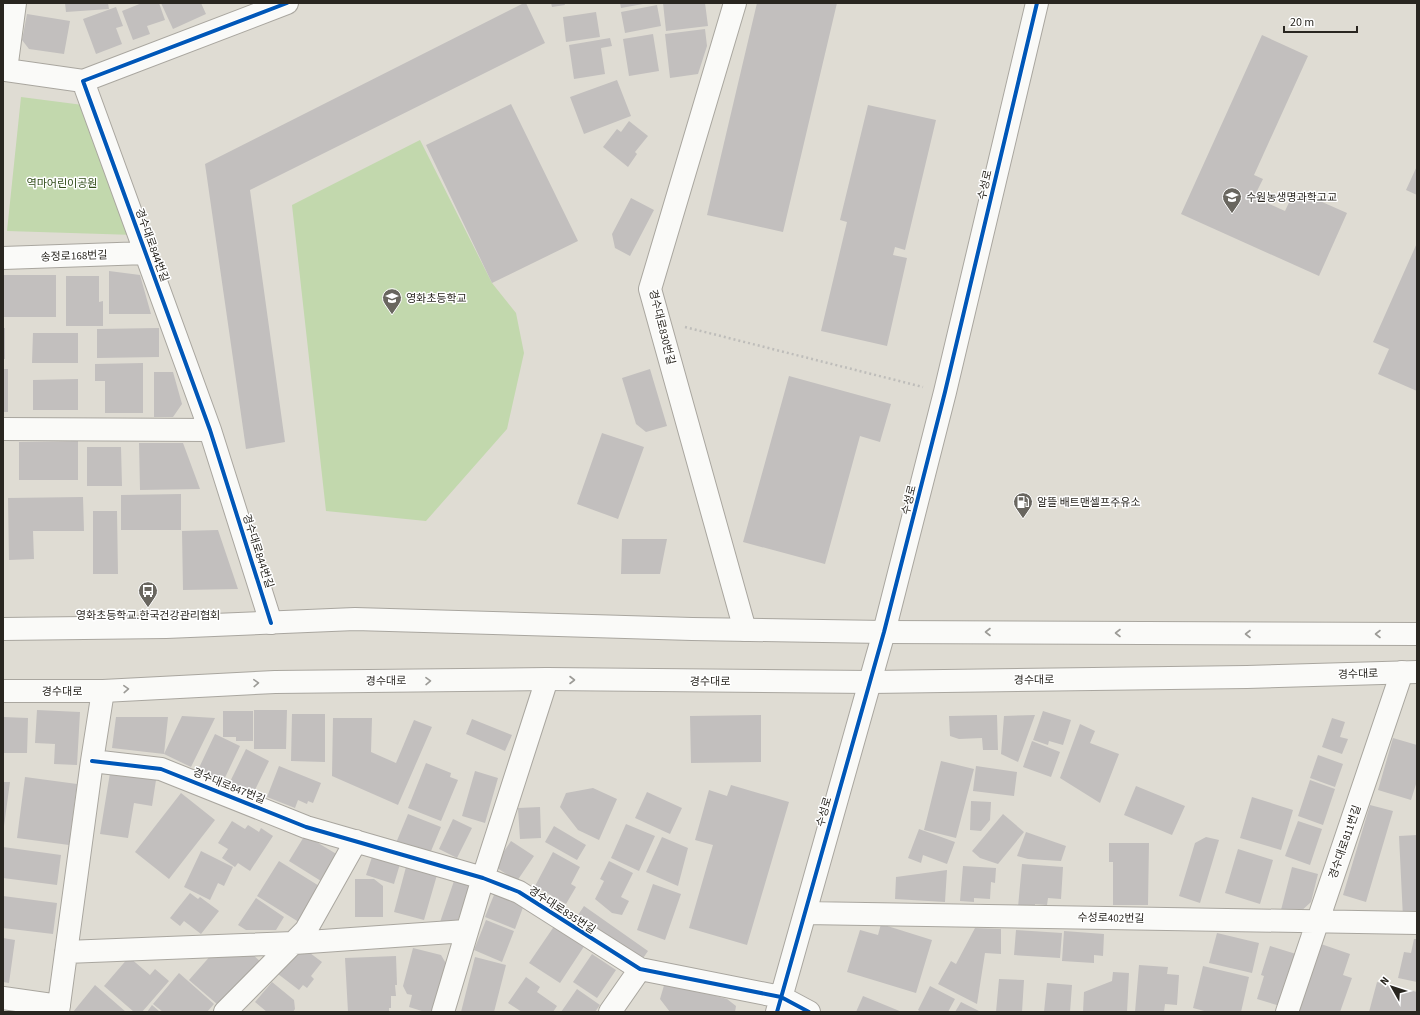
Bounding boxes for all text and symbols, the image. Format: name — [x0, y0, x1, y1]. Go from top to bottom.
scale bar — [1284, 8, 1357, 34]
text: 20 m — [1290, 14, 1314, 31]
street label: 수성로 — [974, 169, 996, 201]
park label: 역마어린이공원 — [27, 176, 97, 191]
school or university icon: 수원농생명과학고교 — [1221, 186, 1243, 214]
place label: 수원농생명과학고교 — [1246, 190, 1337, 205]
street label: 경수대로844번길 — [132, 206, 172, 284]
street label: 송정로168번길 — [40, 247, 108, 265]
school or university icon: 영화초등학교 — [381, 287, 403, 315]
street label: 경수대로830번길 — [645, 288, 679, 366]
place label: 영화초등학교 — [406, 291, 467, 306]
street label: 수성로 — [898, 483, 920, 517]
fuel station icon: 알뜰 배트맨셀프주유소 — [1012, 491, 1034, 519]
place label: 알뜰 배트맨셀프주유소 — [1037, 495, 1140, 510]
street label: 경수대로844번길 — [239, 512, 277, 590]
bus stop icon: 영화초등학교.한국건강관리협회 — [137, 580, 159, 608]
place label: 영화초등학교.한국건강관리협회 — [76, 608, 220, 623]
one-way arrow — [985, 628, 991, 636]
one-way arrow — [1115, 629, 1121, 637]
one-way arrow — [1245, 630, 1251, 638]
one-way arrow — [1375, 630, 1381, 638]
street label: 경수대로 — [1338, 666, 1378, 682]
street label: 경수대로 — [1014, 672, 1054, 688]
street label: 경수대로 — [366, 673, 406, 689]
street label: 경수대로 — [690, 674, 730, 689]
one-way arrow — [569, 675, 575, 684]
one-way arrow — [425, 676, 431, 685]
one-way arrow — [253, 679, 259, 687]
street label: 경수대로 — [42, 684, 82, 699]
one-way arrow — [123, 685, 129, 694]
street label: 경수대로847번길 — [190, 765, 268, 807]
street label: 수성로 — [813, 795, 835, 829]
street label: 경수대로811번길 — [1325, 803, 1365, 881]
street label: 경수대로835번길 — [526, 883, 598, 937]
street label: 수성로402번길 — [1077, 910, 1145, 926]
north arrow — [1372, 967, 1412, 1007]
text: N — [1376, 973, 1393, 989]

